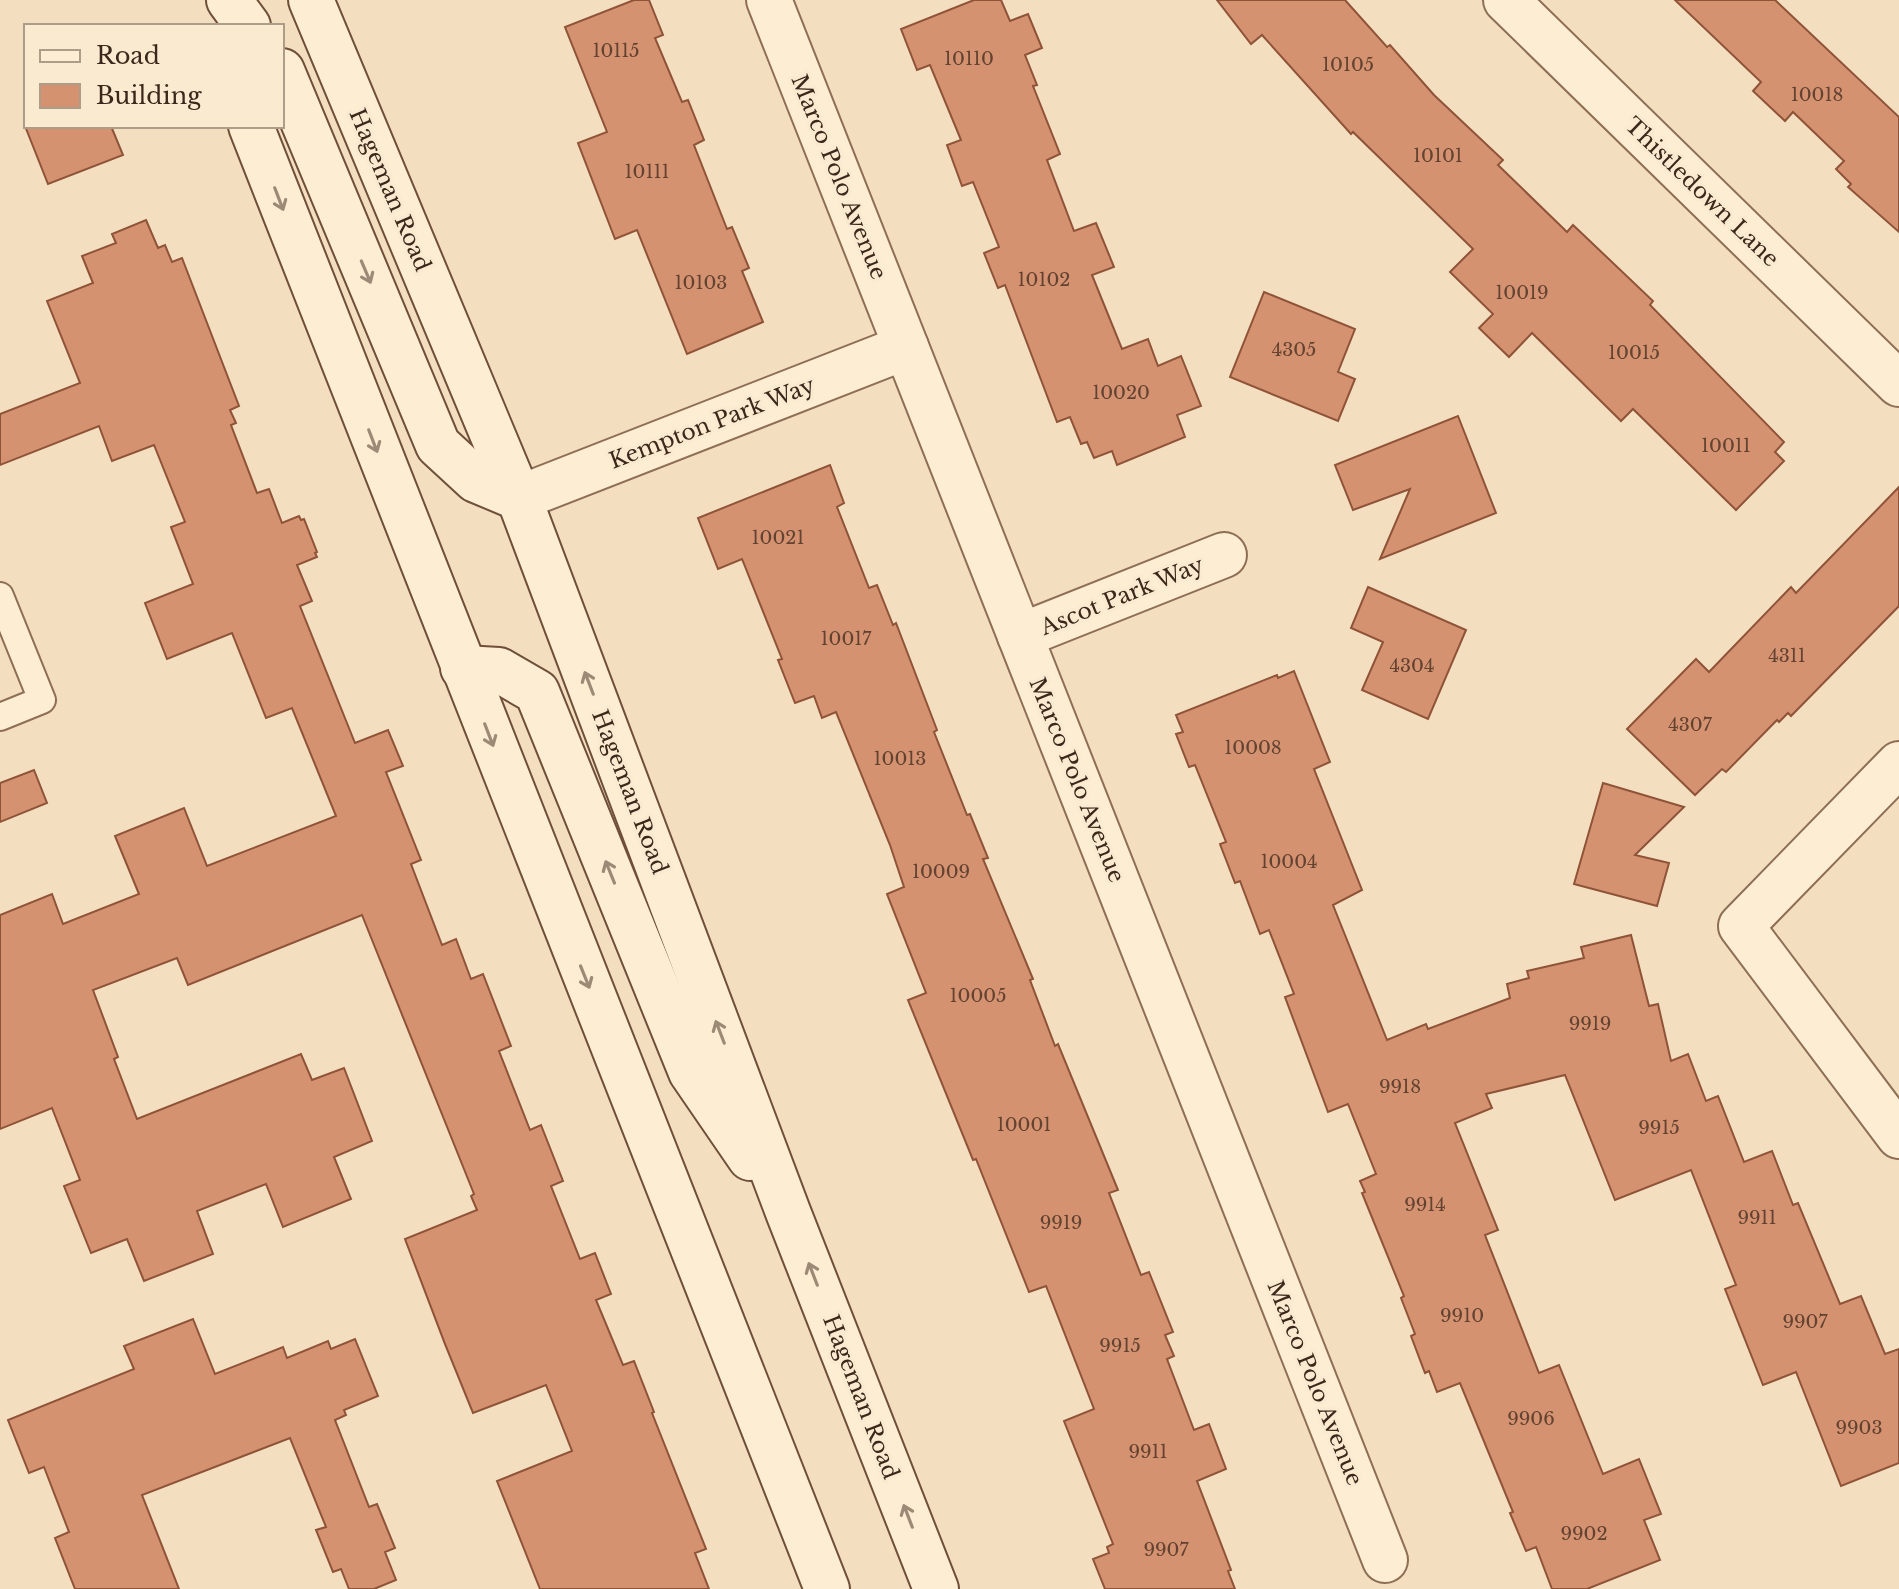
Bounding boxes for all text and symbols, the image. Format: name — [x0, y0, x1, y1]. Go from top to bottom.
legend — [24, 24, 284, 128]
house number: 10115 — [592, 40, 640, 62]
text: Road — [96, 41, 160, 70]
house number: 10110 — [944, 48, 994, 70]
house number: 10105 — [1322, 54, 1374, 76]
street label: Marco Polo Avenue — [786, 71, 892, 283]
text: Building — [96, 81, 202, 110]
house number: 10018 — [1791, 84, 1843, 106]
street label: Hageman Road — [344, 105, 436, 276]
street label: Thistledown Lane — [1619, 112, 1785, 272]
house number: 10101 — [1413, 145, 1463, 167]
house number: 10111 — [625, 161, 669, 183]
one-way arrow — [273, 186, 287, 211]
one-way arrow — [359, 259, 374, 284]
house number: 10102 — [1018, 269, 1070, 291]
house number: 10103 — [675, 272, 727, 294]
house number: 10019 — [1495, 282, 1549, 304]
house number: 4305 — [1272, 339, 1316, 361]
house number: 10015 — [1608, 342, 1660, 364]
street label: Kempton Park Way — [605, 371, 819, 475]
house number: 10020 — [1092, 382, 1150, 404]
one-way arrow — [367, 428, 382, 453]
house number: 10011 — [1701, 435, 1751, 457]
house number: 10021 — [752, 527, 804, 549]
street label: Ascot Park Way — [1035, 551, 1208, 641]
house number: 10017 — [821, 628, 872, 650]
house number: 4311 — [1768, 645, 1806, 667]
house number: 4304 — [1390, 655, 1435, 677]
one-way arrow — [581, 672, 595, 696]
street label: Marco Polo Avenue — [1024, 674, 1130, 886]
street label: Hageman Road — [586, 706, 674, 878]
house number: 4307 — [1668, 714, 1713, 736]
one-way arrow — [483, 722, 498, 747]
house number: 10008 — [1224, 737, 1282, 759]
house number: 10013 — [874, 748, 926, 770]
house number: 10004 — [1260, 851, 1318, 873]
one-way arrow — [602, 860, 616, 885]
house number: 10009 — [912, 861, 970, 883]
one-way arrow — [579, 964, 593, 989]
house number: 10005 — [950, 985, 1006, 1007]
house number: 9919 — [1569, 1013, 1611, 1035]
one-way arrow — [712, 1020, 726, 1044]
house number: 9918 — [1379, 1076, 1421, 1098]
house number: 10001 — [997, 1114, 1051, 1136]
house number: 9915 — [1638, 1117, 1680, 1139]
house number: 9914 — [1404, 1194, 1446, 1216]
house number: 9911 — [1737, 1207, 1777, 1229]
house number: 9919 — [1040, 1212, 1082, 1234]
one-way arrow — [804, 1262, 819, 1287]
street label: Marco Polo Avenue — [1262, 1277, 1368, 1489]
house number: 9910 — [1440, 1305, 1484, 1327]
street label: Hageman Road — [817, 1311, 905, 1483]
house number: 9907 — [1782, 1311, 1828, 1333]
house number: 9915 — [1099, 1335, 1141, 1357]
house number: 9906 — [1507, 1408, 1555, 1430]
house number: 9903 — [1835, 1417, 1883, 1439]
house number: 9911 — [1128, 1441, 1168, 1463]
one-way arrow — [900, 1504, 914, 1529]
house number: 9902 — [1560, 1523, 1608, 1545]
house number: 9907 — [1143, 1539, 1189, 1561]

